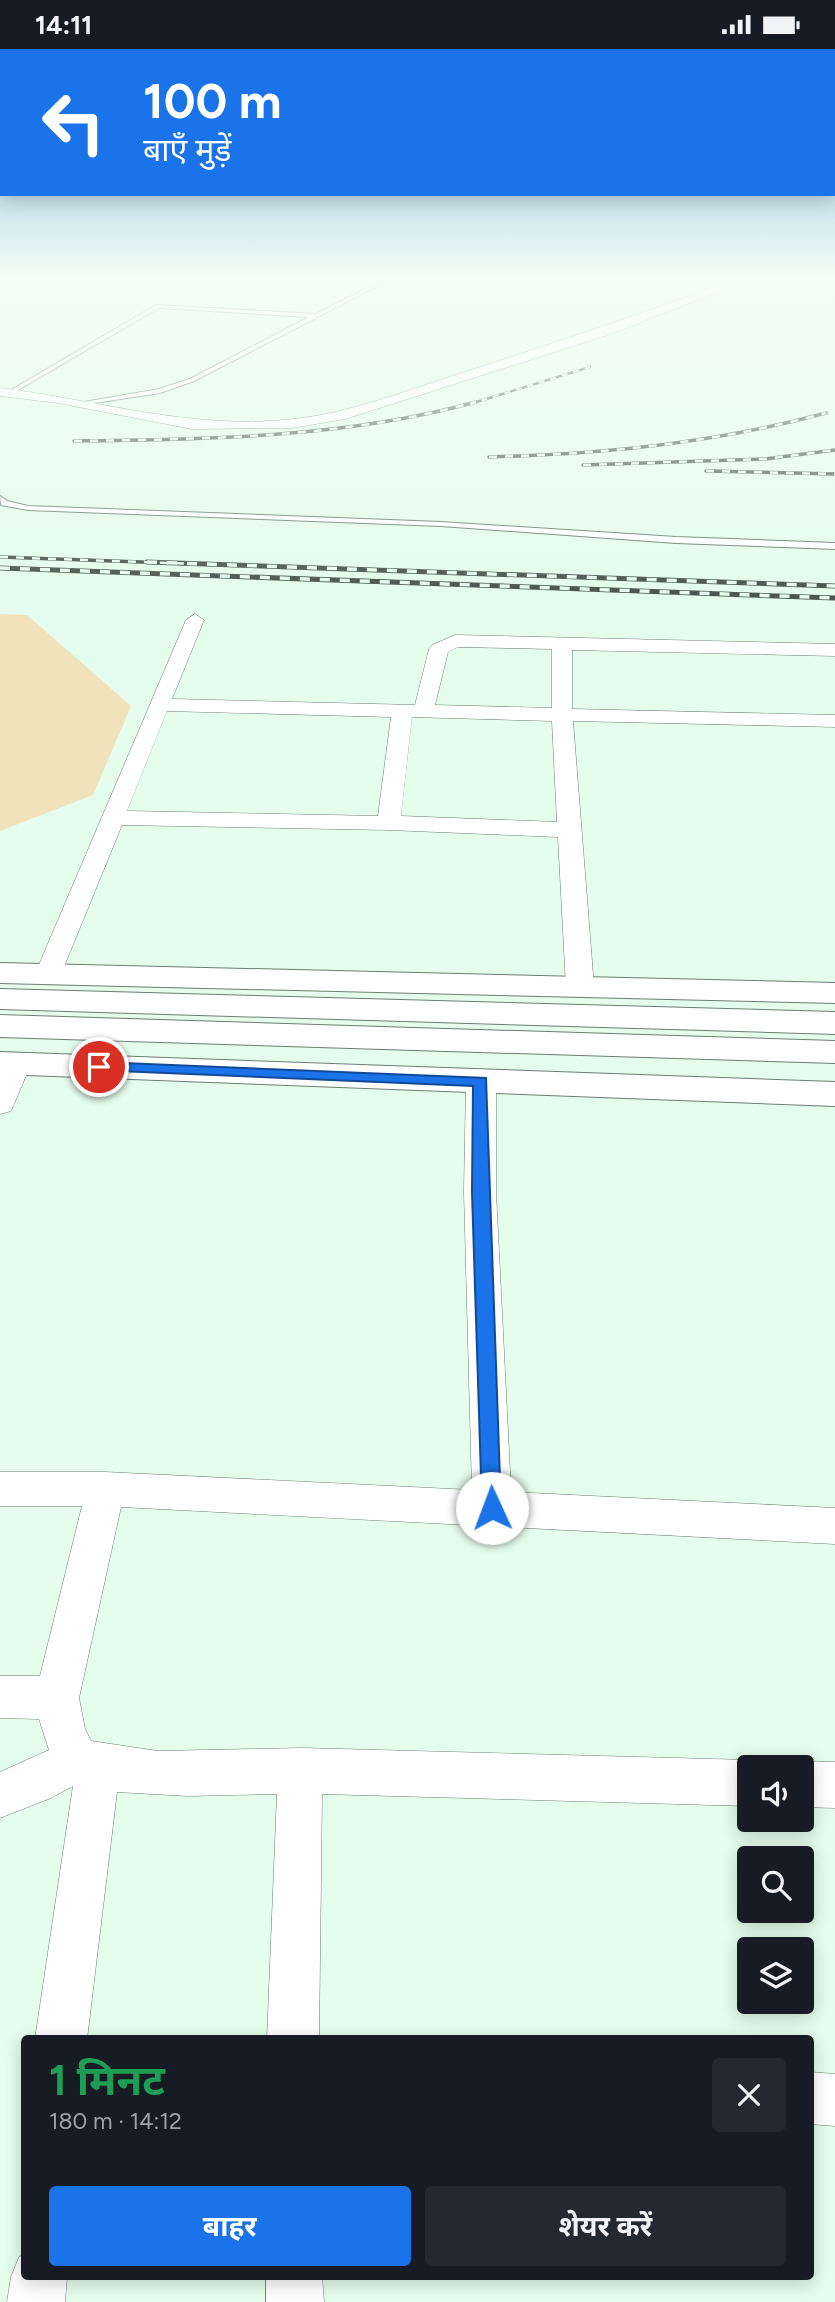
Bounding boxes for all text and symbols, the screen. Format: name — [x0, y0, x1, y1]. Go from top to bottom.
text: 14:11 — [35, 9, 92, 41]
text: 100 m — [143, 71, 282, 130]
icon: left — [28, 77, 119, 168]
text: बाएँ मुड़ें — [143, 131, 231, 169]
pin — [69, 1037, 129, 1097]
icon: arrive — [80, 1048, 118, 1086]
position arrow — [455, 1471, 529, 1545]
map controls — [737, 1755, 814, 2014]
button: sound — [737, 1755, 814, 1832]
button: search — [737, 1846, 814, 1923]
button: layers — [737, 1937, 814, 2014]
text: 1 मिनट — [49, 2055, 165, 2106]
button: close — [712, 2058, 786, 2132]
text: 180 m · 14:12 — [49, 2107, 182, 2135]
button: बाहर — [49, 2186, 411, 2266]
button: शेयर करें — [425, 2186, 786, 2266]

